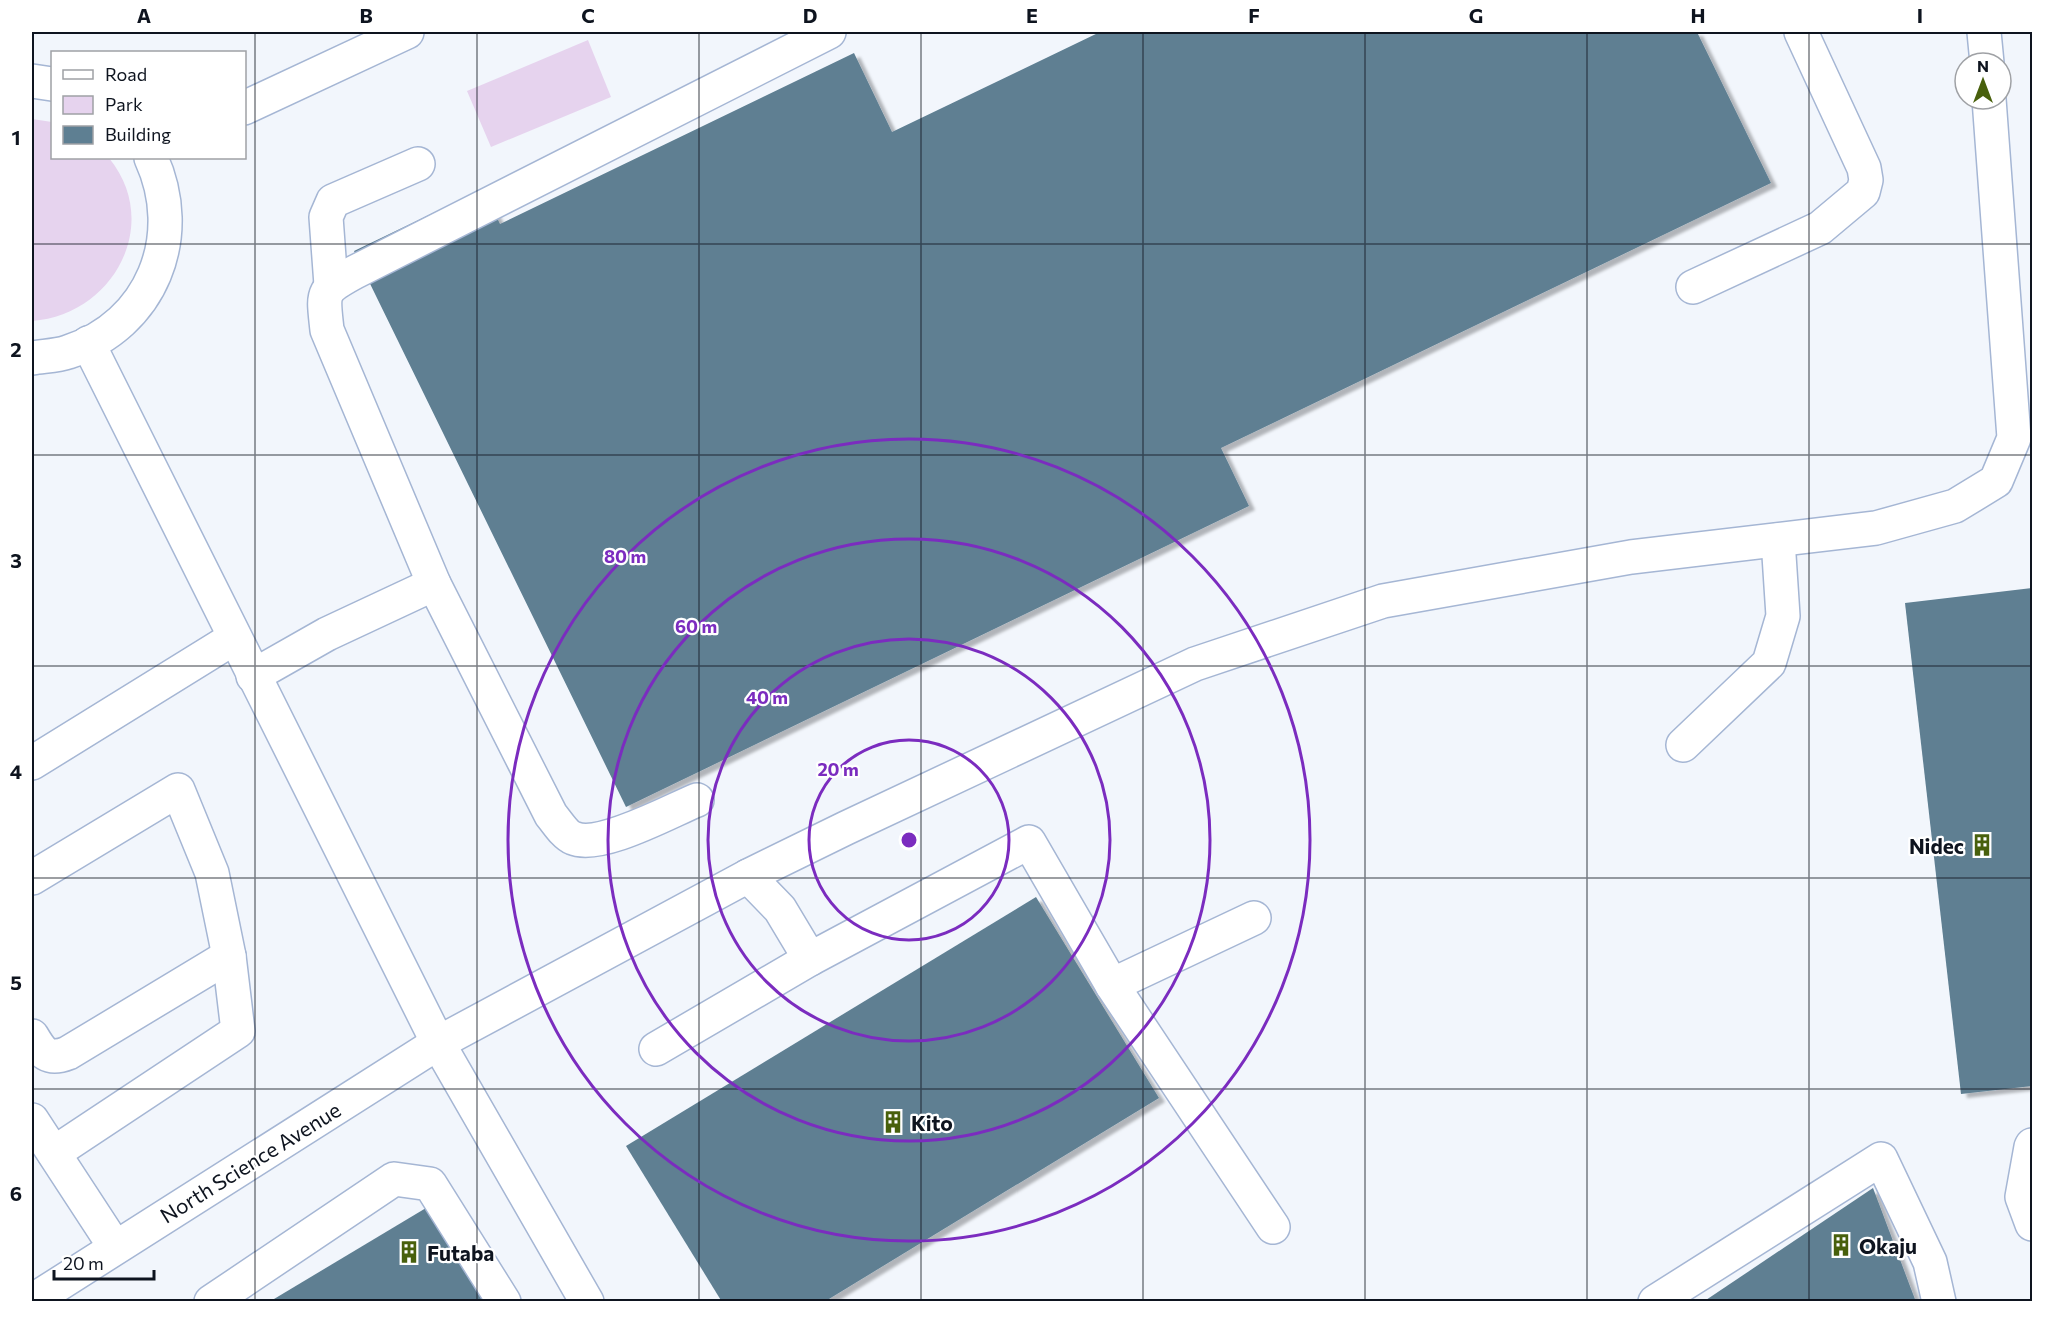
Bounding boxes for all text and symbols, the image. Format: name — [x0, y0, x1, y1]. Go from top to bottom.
text: A — [137, 3, 151, 27]
text: B — [359, 3, 373, 27]
text: C — [581, 3, 595, 27]
text: D — [803, 3, 817, 27]
text: E — [1026, 3, 1038, 27]
text: F — [1248, 3, 1260, 27]
text: G — [1469, 3, 1483, 27]
text: H — [1691, 3, 1706, 27]
text: I — [1917, 3, 1923, 27]
legend — [51, 51, 246, 159]
north arrow — [1953, 51, 2013, 111]
text: N — [1977, 56, 1989, 75]
text: Road — [105, 63, 147, 85]
text: Park — [105, 93, 143, 115]
text: Building — [105, 123, 171, 145]
text: 1 — [11, 125, 21, 149]
text: 2 — [10, 337, 22, 361]
text: 80 m — [604, 545, 646, 567]
text: 3 — [10, 548, 22, 572]
text: 60 m — [675, 615, 717, 637]
text: 40 m — [746, 686, 788, 708]
text: 20 m — [817, 758, 859, 780]
text: 4 — [10, 759, 22, 783]
centre of rings — [899, 830, 919, 850]
building icon: Nidec — [1969, 832, 1995, 858]
place label: Nidec — [1909, 833, 1964, 858]
text: 5 — [10, 970, 22, 994]
street label: North Science Avenue — [155, 1096, 345, 1228]
building icon: Kito — [880, 1109, 906, 1135]
place label: Kito — [911, 1110, 953, 1135]
text: 6 — [10, 1181, 22, 1205]
building icon: Okaju — [1828, 1232, 1854, 1258]
place label: Okaju — [1859, 1233, 1917, 1258]
building icon: Futaba — [396, 1239, 422, 1265]
place label: Futaba — [427, 1240, 494, 1265]
scale bar — [54, 1243, 154, 1281]
text: 20 m — [63, 1252, 104, 1274]

